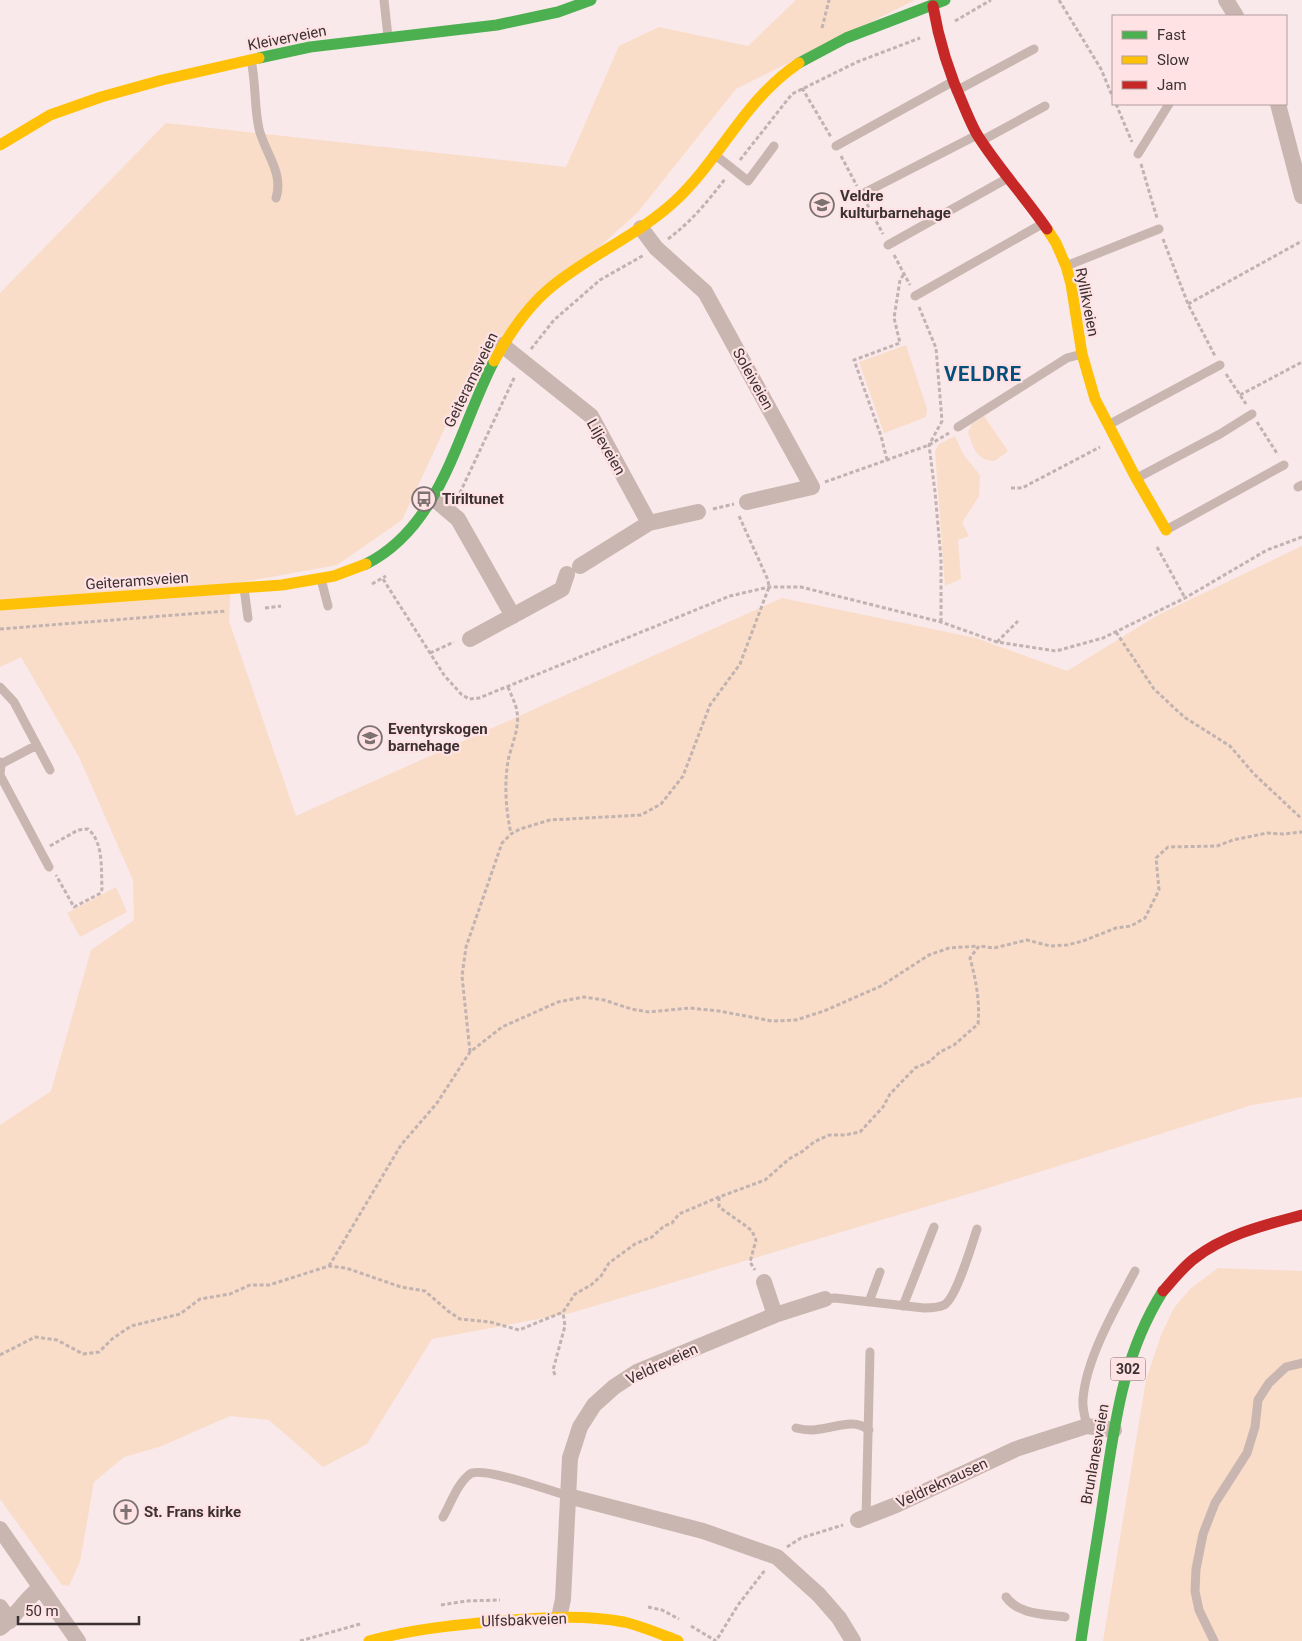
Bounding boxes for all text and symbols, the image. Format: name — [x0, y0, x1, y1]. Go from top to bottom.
legend — [1112, 15, 1287, 105]
street label: Kleiverveien — [246, 22, 328, 54]
text: Fast — [1157, 26, 1186, 44]
text: Slow — [1157, 51, 1189, 69]
text: Jam — [1157, 76, 1187, 94]
place label: Veldre kulturbarnehage — [840, 187, 951, 222]
school or university icon: Veldre kulturbarnehage — [809, 192, 835, 218]
street label: Ryllikveien — [1071, 266, 1103, 338]
street label: Geiteramsveien — [440, 330, 502, 430]
street label: Soleiveien — [729, 345, 777, 413]
district label: VELDRE — [944, 362, 1022, 386]
street label: Liljeveien — [583, 416, 629, 478]
bus stop icon: Tiriltunet — [411, 486, 437, 512]
place label: Tiriltunet — [442, 490, 504, 508]
street label: Geiteramsveien — [85, 568, 189, 594]
place label: Eventyrskogen barnehage — [388, 720, 488, 755]
school or university icon: Eventyrskogen barnehage — [357, 725, 383, 751]
street label: Veldreveien — [623, 1340, 701, 1388]
road number: 302 — [1110, 1358, 1146, 1380]
street label: Brunlanesveien — [1077, 1402, 1113, 1506]
street label: Veldreknausen — [894, 1454, 990, 1512]
church icon: St. Frans kirke — [113, 1499, 139, 1525]
place label: St. Frans kirke — [144, 1503, 241, 1521]
scale bar — [18, 1594, 139, 1626]
text: 50 m — [25, 1602, 59, 1620]
street label: Ulfsbakveien — [481, 1610, 567, 1630]

